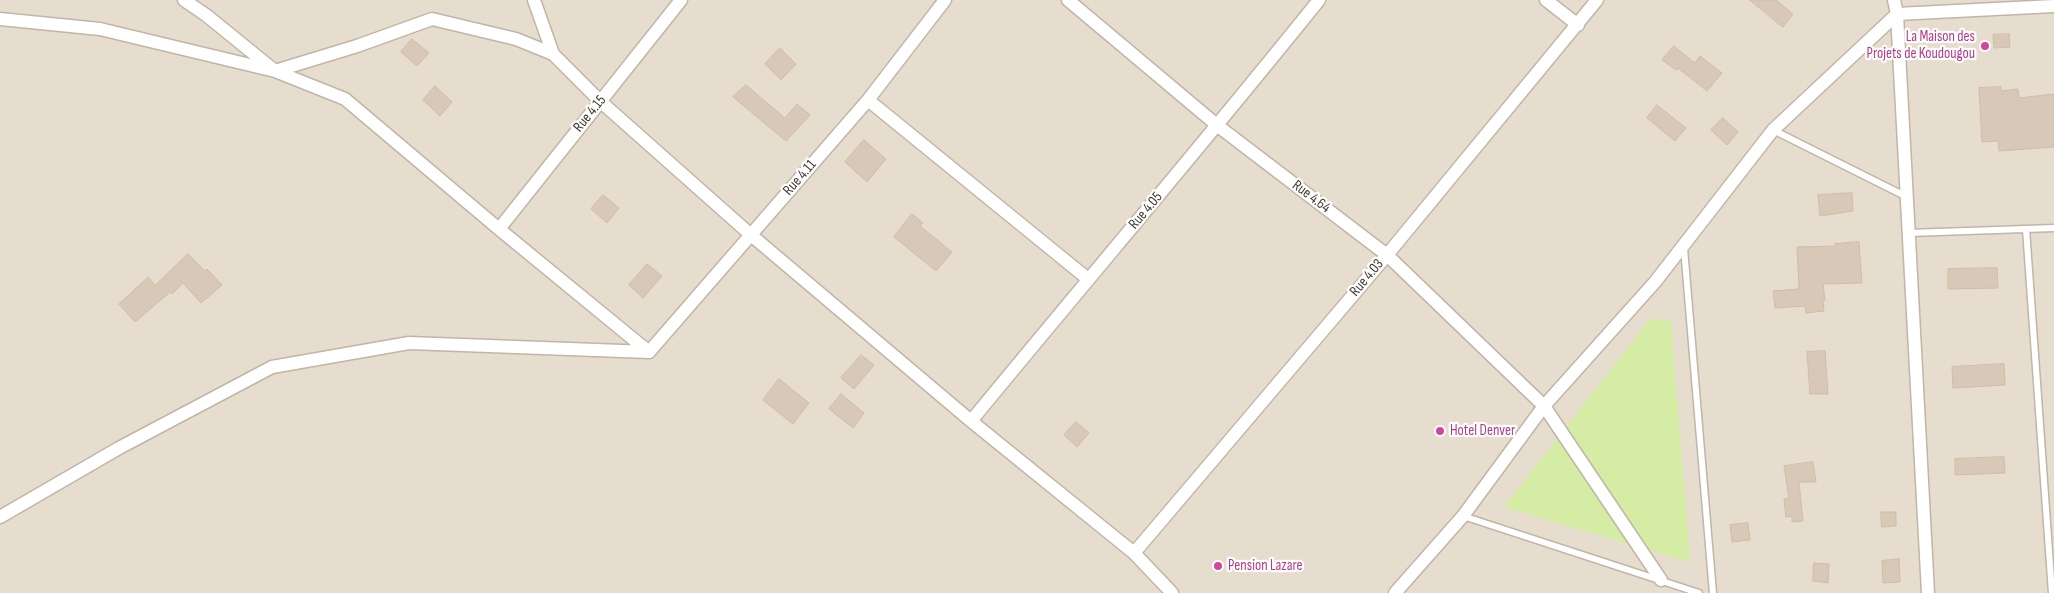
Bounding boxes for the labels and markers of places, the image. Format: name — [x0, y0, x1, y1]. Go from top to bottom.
place label: La Maison des Projets de Koudougou — [1867, 28, 1975, 63]
marker: La Maison des Projets de Koudougou — [1979, 40, 1991, 52]
place label: Hotel Denver — [1450, 422, 1515, 440]
marker: Hotel Denver — [1434, 425, 1446, 437]
place label: Pension Lazare — [1228, 557, 1303, 575]
marker: Pension Lazare — [1212, 560, 1224, 572]

